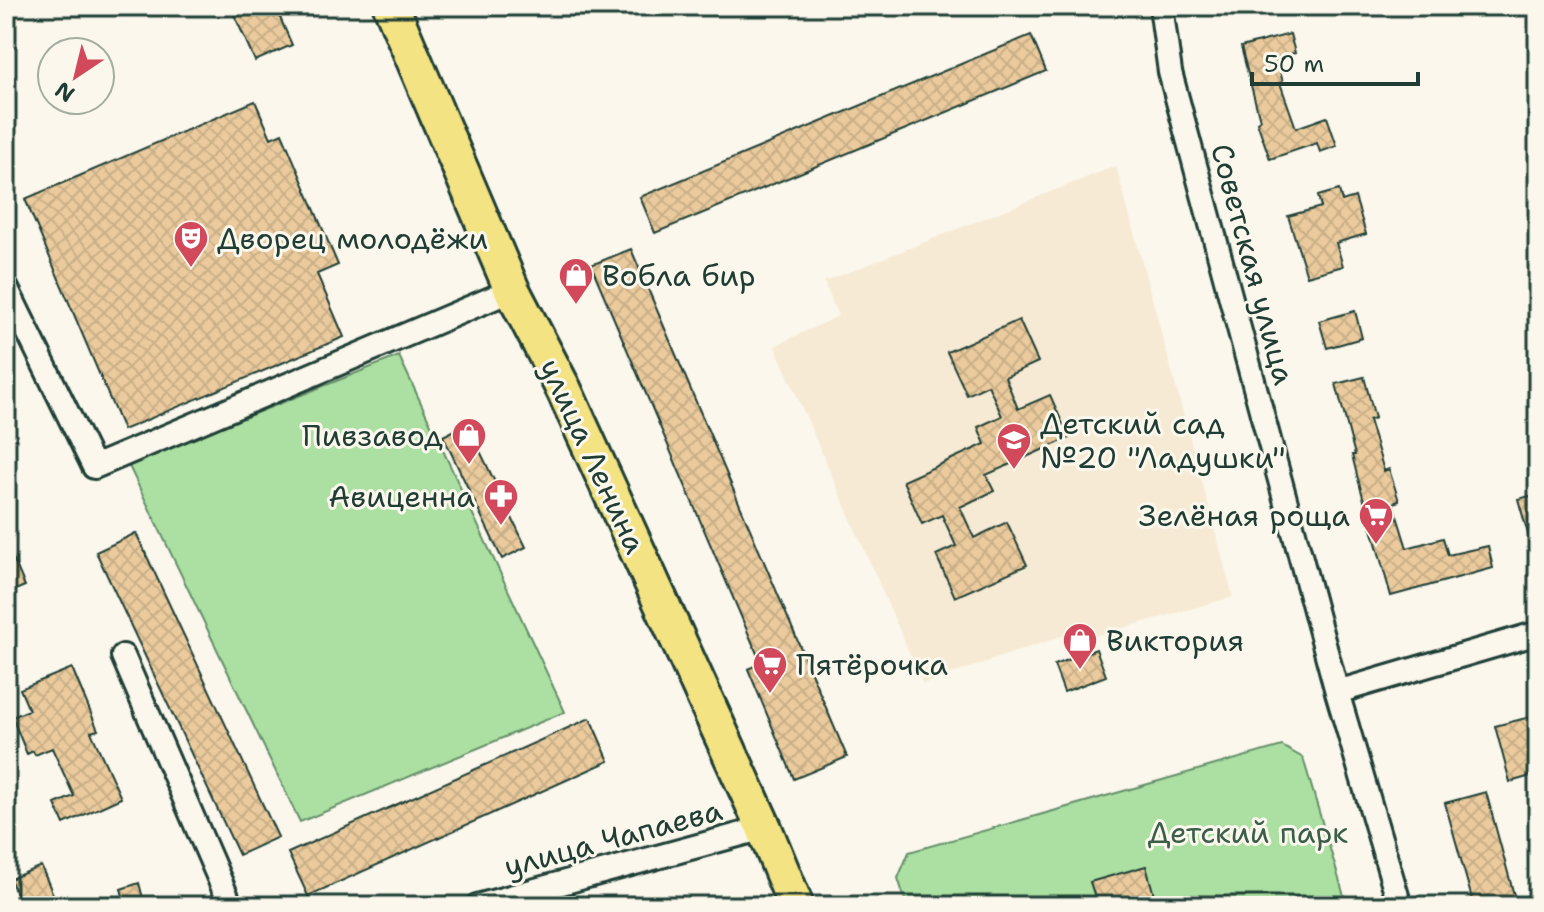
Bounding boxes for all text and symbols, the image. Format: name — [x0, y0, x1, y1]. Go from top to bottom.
north arrow — [36, 36, 116, 116]
scale bar — [1252, 36, 1418, 86]
text: 50 m — [1264, 48, 1324, 80]
text: N — [49, 75, 80, 109]
street label: Советская улица — [1201, 139, 1305, 389]
place label: Дворец молодёжи — [217, 218, 488, 259]
theatre icon: Дворец молодёжи — [172, 219, 210, 269]
place label: Вобла бир — [602, 255, 756, 296]
shop icon: Вобла бир — [557, 256, 595, 306]
street label: улица Ленина — [530, 352, 656, 560]
place label: Детский сад №20 "Ладушки" — [1040, 403, 1286, 478]
place label: Пивзавод — [302, 415, 443, 456]
shop icon: Пивзавод — [450, 416, 488, 466]
school or university icon: Детский сад №20 "Ладушки" — [995, 421, 1033, 471]
place label: Авиценна — [328, 476, 475, 517]
pharmacy icon: Авиценна — [482, 477, 520, 527]
place label: Зелёная роща — [1138, 495, 1350, 536]
supermarket icon: Зелёная роща — [1357, 496, 1395, 546]
place label: Виктория — [1106, 620, 1244, 661]
shop icon: Виктория — [1061, 621, 1099, 671]
place label: Пятёрочка — [796, 644, 948, 685]
supermarket icon: Пятёрочка — [751, 645, 789, 695]
street label: улица Чапаева — [499, 789, 727, 887]
park label: Детский парк — [1148, 812, 1348, 853]

